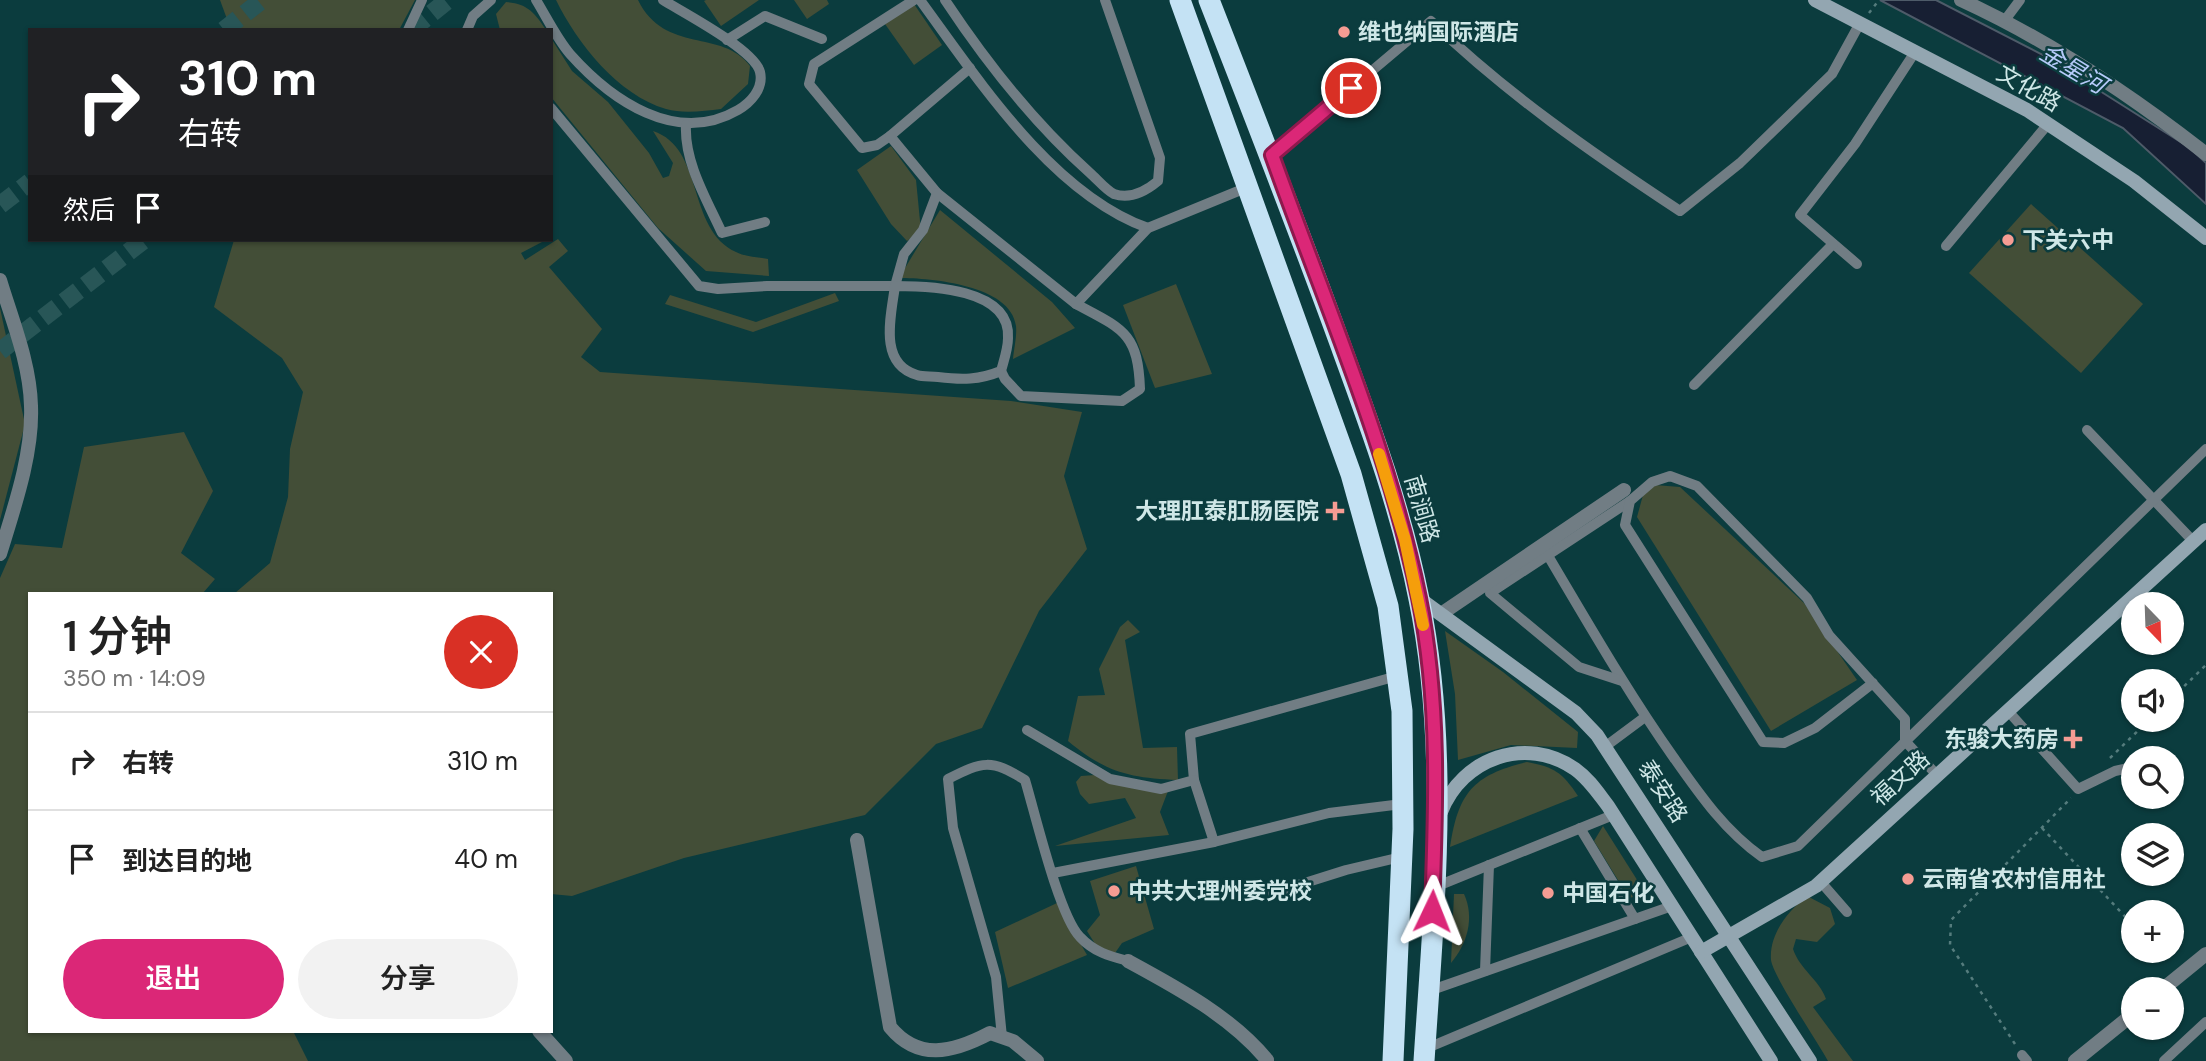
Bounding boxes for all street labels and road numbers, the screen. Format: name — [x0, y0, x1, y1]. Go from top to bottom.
street label: 文化路 — [1992, 58, 2066, 118]
street label: 南涧路 — [1398, 472, 1446, 546]
street label: 福文路 — [1864, 744, 1936, 812]
street label: 泰安路 — [1632, 754, 1694, 828]

